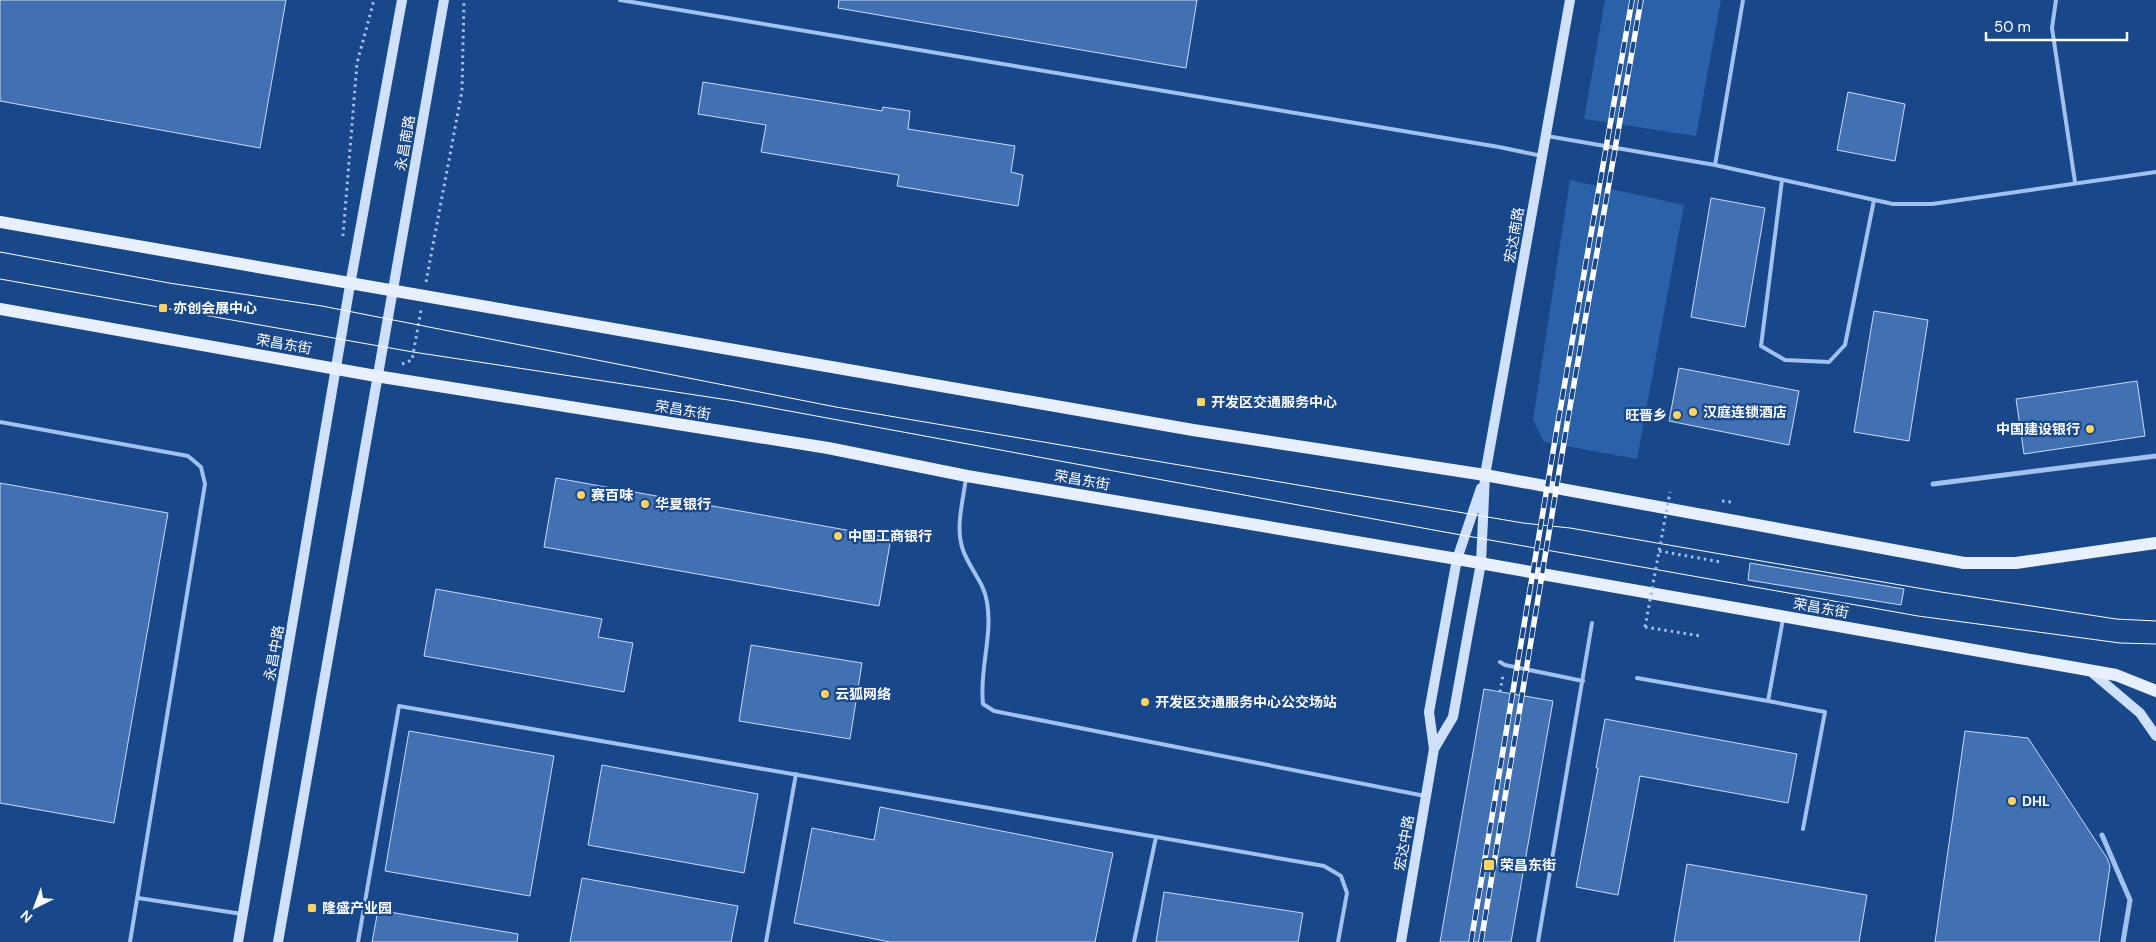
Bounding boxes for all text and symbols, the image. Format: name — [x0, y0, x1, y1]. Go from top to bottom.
scale bar — [1986, 10, 2127, 42]
text: 50 m — [1994, 17, 2031, 37]
street label: 永昌南路 — [391, 114, 419, 172]
street label: 宏达南路 — [1500, 206, 1528, 264]
place label: 亦创会展中心 — [173, 299, 257, 317]
marker: 亦创会展中心 — [157, 302, 169, 314]
street label: 荣昌东街 — [255, 330, 313, 358]
place label: 开发区交通服务中心 — [1211, 393, 1337, 411]
marker: 开发区交通服务中心 — [1195, 396, 1207, 408]
street label: 荣昌东街 — [654, 397, 712, 423]
place label: 汉庭连锁酒店 — [1703, 403, 1787, 421]
place label: 旺晋乡 — [1625, 406, 1667, 424]
marker: 汉庭连锁酒店 — [1687, 406, 1699, 418]
marker: 旺晋乡 — [1671, 409, 1683, 421]
place label: 中国建设银行 — [1996, 420, 2080, 438]
marker: 中国建设银行 — [2084, 423, 2096, 435]
street label: 荣昌东街 — [1053, 466, 1111, 494]
place label: 赛百味 — [591, 486, 634, 504]
marker: 赛百味 — [575, 489, 587, 501]
place label: 华夏银行 — [655, 495, 711, 513]
marker: 华夏银行 — [639, 498, 651, 510]
place label: 中国工商银行 — [848, 527, 932, 545]
marker: 中国工商银行 — [832, 530, 844, 542]
street label: 荣昌东街 — [1792, 594, 1850, 622]
street label: 永昌中路 — [260, 624, 288, 682]
place label: 云狐网络 — [835, 685, 891, 703]
marker: 云狐网络 — [819, 688, 831, 700]
place label: 开发区交通服务中心公交场站 — [1155, 693, 1337, 711]
marker: 开发区交通服务中心公交场站 — [1139, 696, 1151, 708]
place label: DHL — [2022, 792, 2050, 810]
marker: DHL — [2006, 795, 2018, 807]
street label: 宏达中路 — [1390, 814, 1418, 872]
place label: 荣昌东街 — [1500, 856, 1556, 874]
marker: 荣昌东街 — [1482, 858, 1496, 872]
north arrow — [10, 882, 60, 932]
place label: 隆盛产业园 — [322, 899, 392, 917]
marker: 隆盛产业园 — [306, 902, 318, 914]
text: N — [16, 907, 36, 927]

